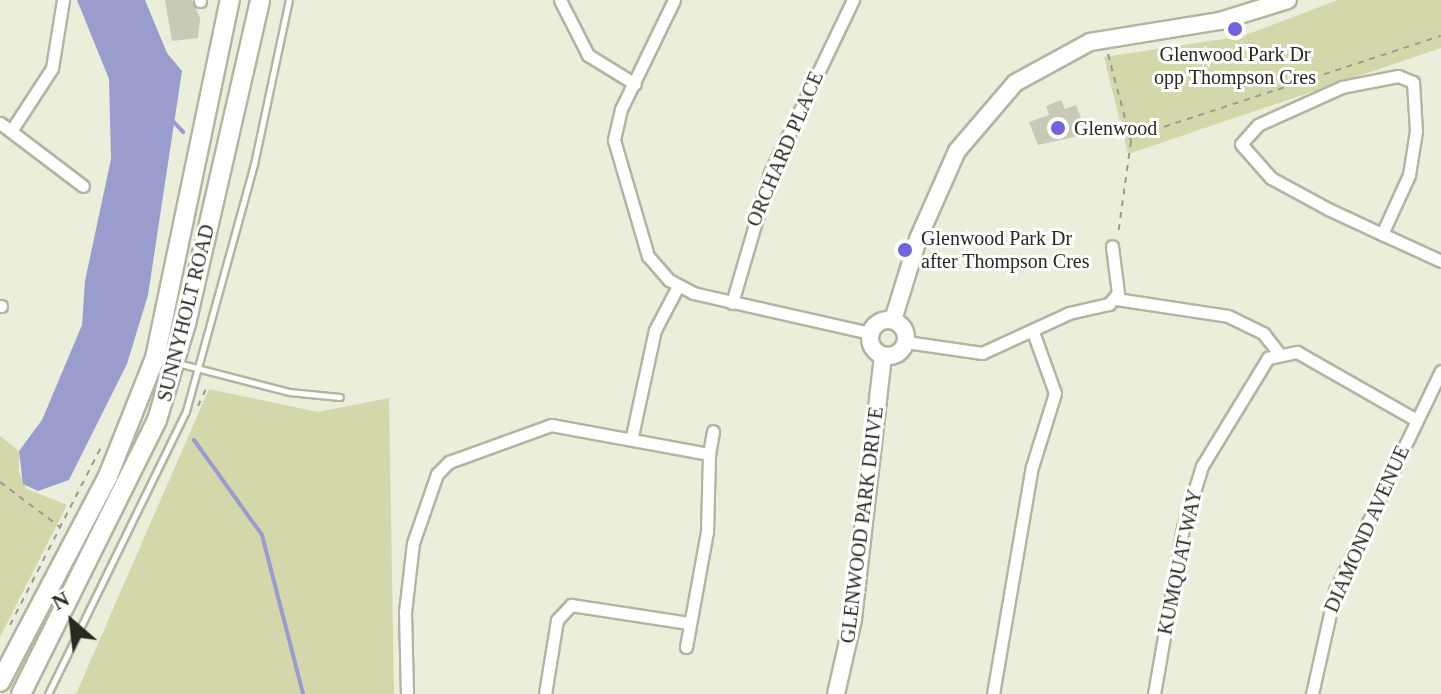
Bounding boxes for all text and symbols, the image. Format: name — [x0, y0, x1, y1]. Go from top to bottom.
marker: Glenwood Park Dr opp Thompson Cres — [1226, 20, 1244, 38]
place label: Glenwood Park Dr opp Thompson Cres — [1154, 42, 1316, 89]
street label: ORCHARD PLACE — [741, 68, 829, 230]
place label: Glenwood — [1074, 116, 1157, 140]
marker: Glenwood — [1049, 119, 1067, 137]
street label: SUNNYHOLT ROAD — [152, 222, 220, 404]
place label: Glenwood Park Dr after Thompson Cres — [921, 226, 1090, 273]
marker: Glenwood Park Dr after Thompson Cres — [896, 241, 914, 259]
street label: GLENWOOD PARK DRIVE — [836, 405, 888, 645]
street label: DIAMOND AVENUE — [1319, 441, 1415, 617]
street label: KUMQUAT WAY — [1153, 487, 1207, 637]
north arrow — [32, 582, 112, 662]
text: N — [48, 586, 73, 615]

